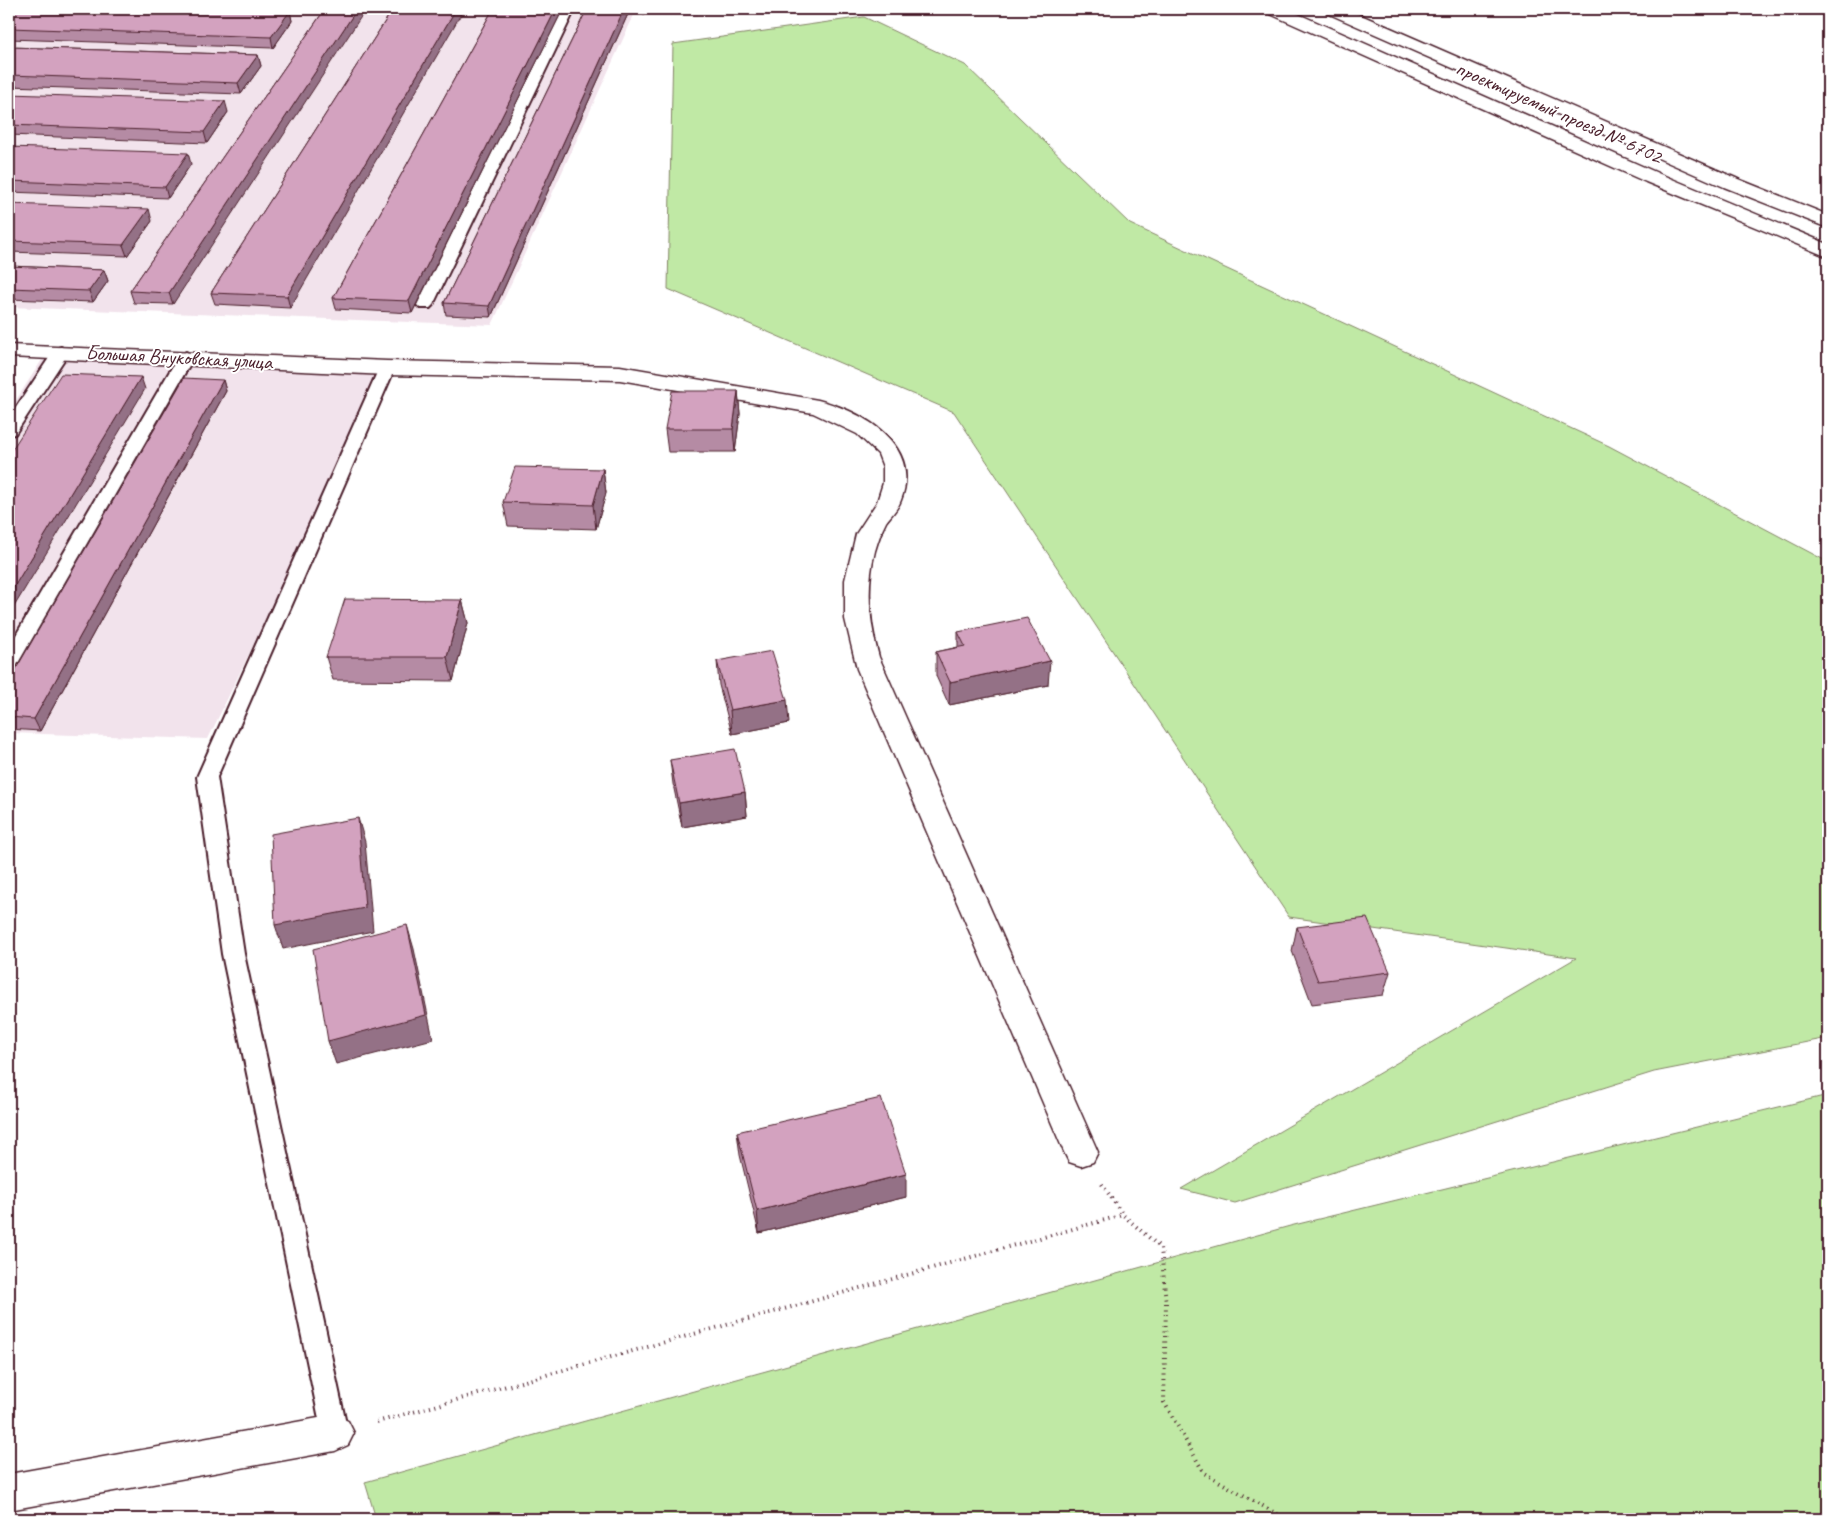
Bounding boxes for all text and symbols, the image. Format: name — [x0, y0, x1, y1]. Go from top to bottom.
street label: проектируемый проезд № 6702 — [1452, 55, 1668, 170]
street label: Большая Внуковская улица — [85, 339, 275, 375]

